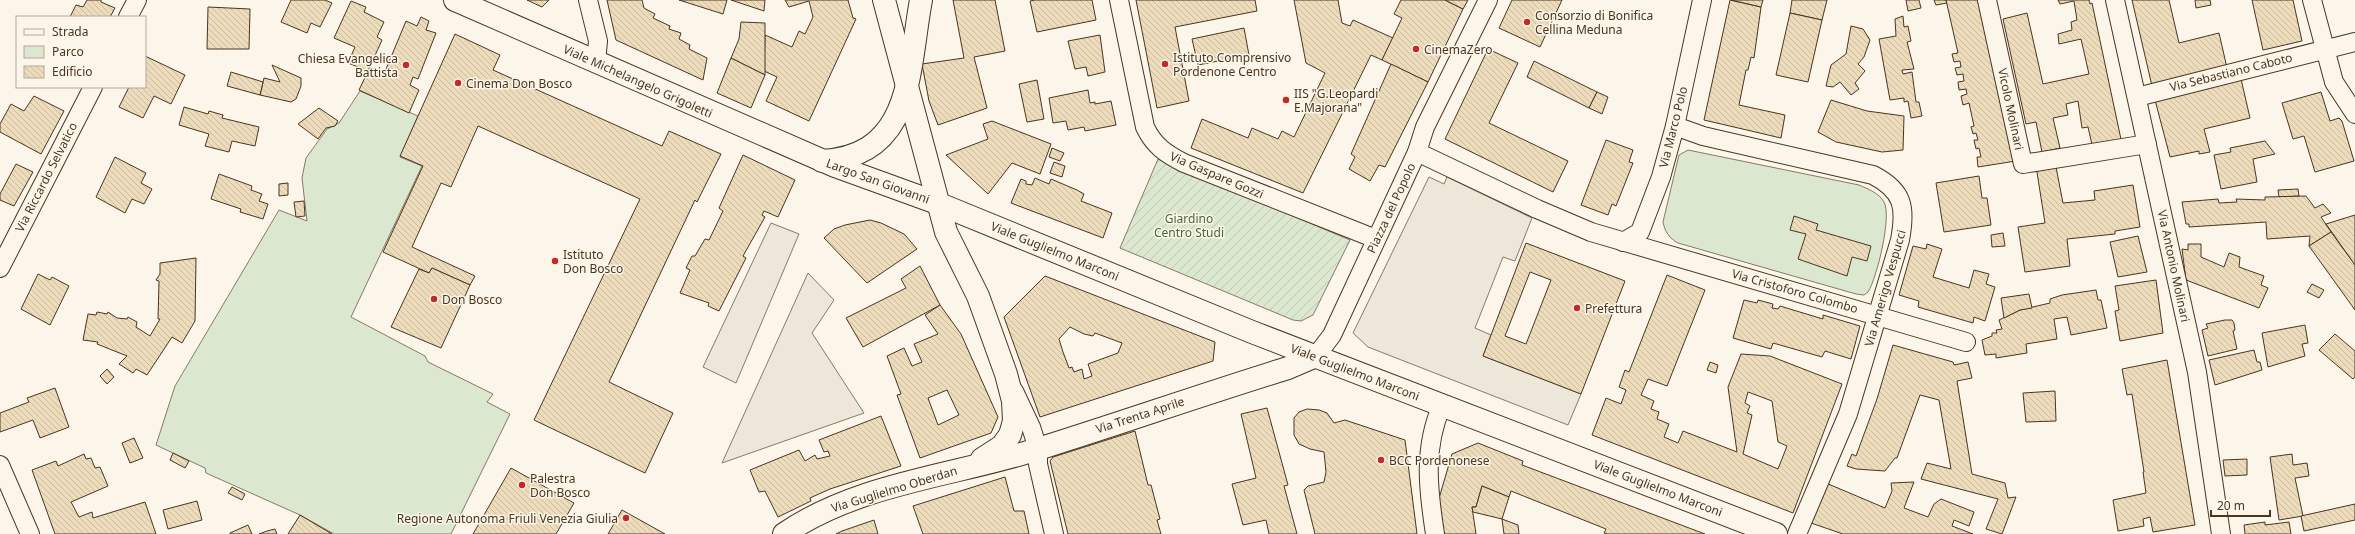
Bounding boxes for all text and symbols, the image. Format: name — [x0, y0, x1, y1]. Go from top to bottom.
place label: Consorzio di Bonifica Cellina Meduna — [1535, 7, 1653, 38]
legend — [16, 16, 146, 88]
marker: Consorzio di Bonifica Cellina Meduna — [1522, 17, 1532, 27]
text: Strada — [52, 23, 88, 40]
street label: Viale Michelangelo Grigoletti — [561, 40, 715, 122]
place label: CinemaZero — [1424, 41, 1492, 58]
text: Parco — [52, 43, 84, 60]
marker: CinemaZero — [1411, 44, 1421, 54]
place label: Istituto Comprensivo Pordenone Centro — [1173, 49, 1291, 80]
street label: Via Sebastiano Caboto — [2168, 49, 2294, 95]
place label: Chiesa Evangelica Battista — [298, 50, 398, 81]
marker: Istituto Comprensivo Pordenone Centro — [1160, 59, 1170, 69]
marker: Chiesa Evangelica Battista — [401, 60, 411, 70]
text: Edificio — [52, 63, 93, 80]
street label: Vicolo Molinari — [1994, 66, 2028, 152]
place label: Cinema Don Bosco — [466, 75, 572, 92]
marker: Cinema Don Bosco — [453, 78, 463, 88]
street label: Via Marco Polo — [1655, 84, 1691, 170]
place label: IIS "G.Leopardi E.Majorana" — [1294, 85, 1378, 116]
marker: IIS "G.Leopardi E.Majorana" — [1281, 95, 1291, 105]
street label: Via Riccardo Selvatico — [11, 119, 81, 235]
street label: Via Gaspare Gozzi — [1167, 148, 1267, 202]
street label: Largo San Giovanni — [824, 154, 932, 208]
street label: Piazza del Popolo — [1363, 160, 1419, 256]
street label: Via Antonio Molinari — [2154, 208, 2194, 324]
park label: Giardino Centro Studi — [1154, 210, 1224, 241]
street label: Viale Guglielmo Marconi — [988, 217, 1122, 285]
street label: Via Amerigo Vespucci — [1860, 228, 1910, 348]
place label: Istituto Don Bosco — [563, 246, 623, 277]
marker: Istituto Don Bosco — [550, 256, 560, 266]
street label: Via Cristoforo Colombo — [1730, 265, 1860, 317]
place label: Don Bosco — [442, 291, 502, 308]
marker: Don Bosco — [429, 294, 439, 304]
place label: Prefettura — [1585, 300, 1642, 317]
marker: Prefettura — [1572, 303, 1582, 313]
street label: Viale Guglielmo Marconi — [1288, 340, 1422, 404]
street label: Via Trenta Aprile — [1093, 393, 1187, 437]
place label: BCC Pordenonese — [1389, 452, 1490, 469]
marker: BCC Pordenonese — [1376, 455, 1386, 465]
street label: Viale Guglielmo Marconi — [1591, 456, 1725, 520]
street label: Via Guglielmo Oberdan — [829, 462, 959, 516]
place label: Palestra Don Bosco — [530, 470, 590, 501]
marker: Palestra Don Bosco — [517, 480, 527, 490]
scale bar — [2211, 492, 2270, 518]
text: 20 m — [2217, 497, 2245, 514]
place label: Regione Autonoma Friuli Venezia Giulia — [397, 510, 618, 527]
marker: Regione Autonoma Friuli Venezia Giulia — [621, 513, 631, 523]

